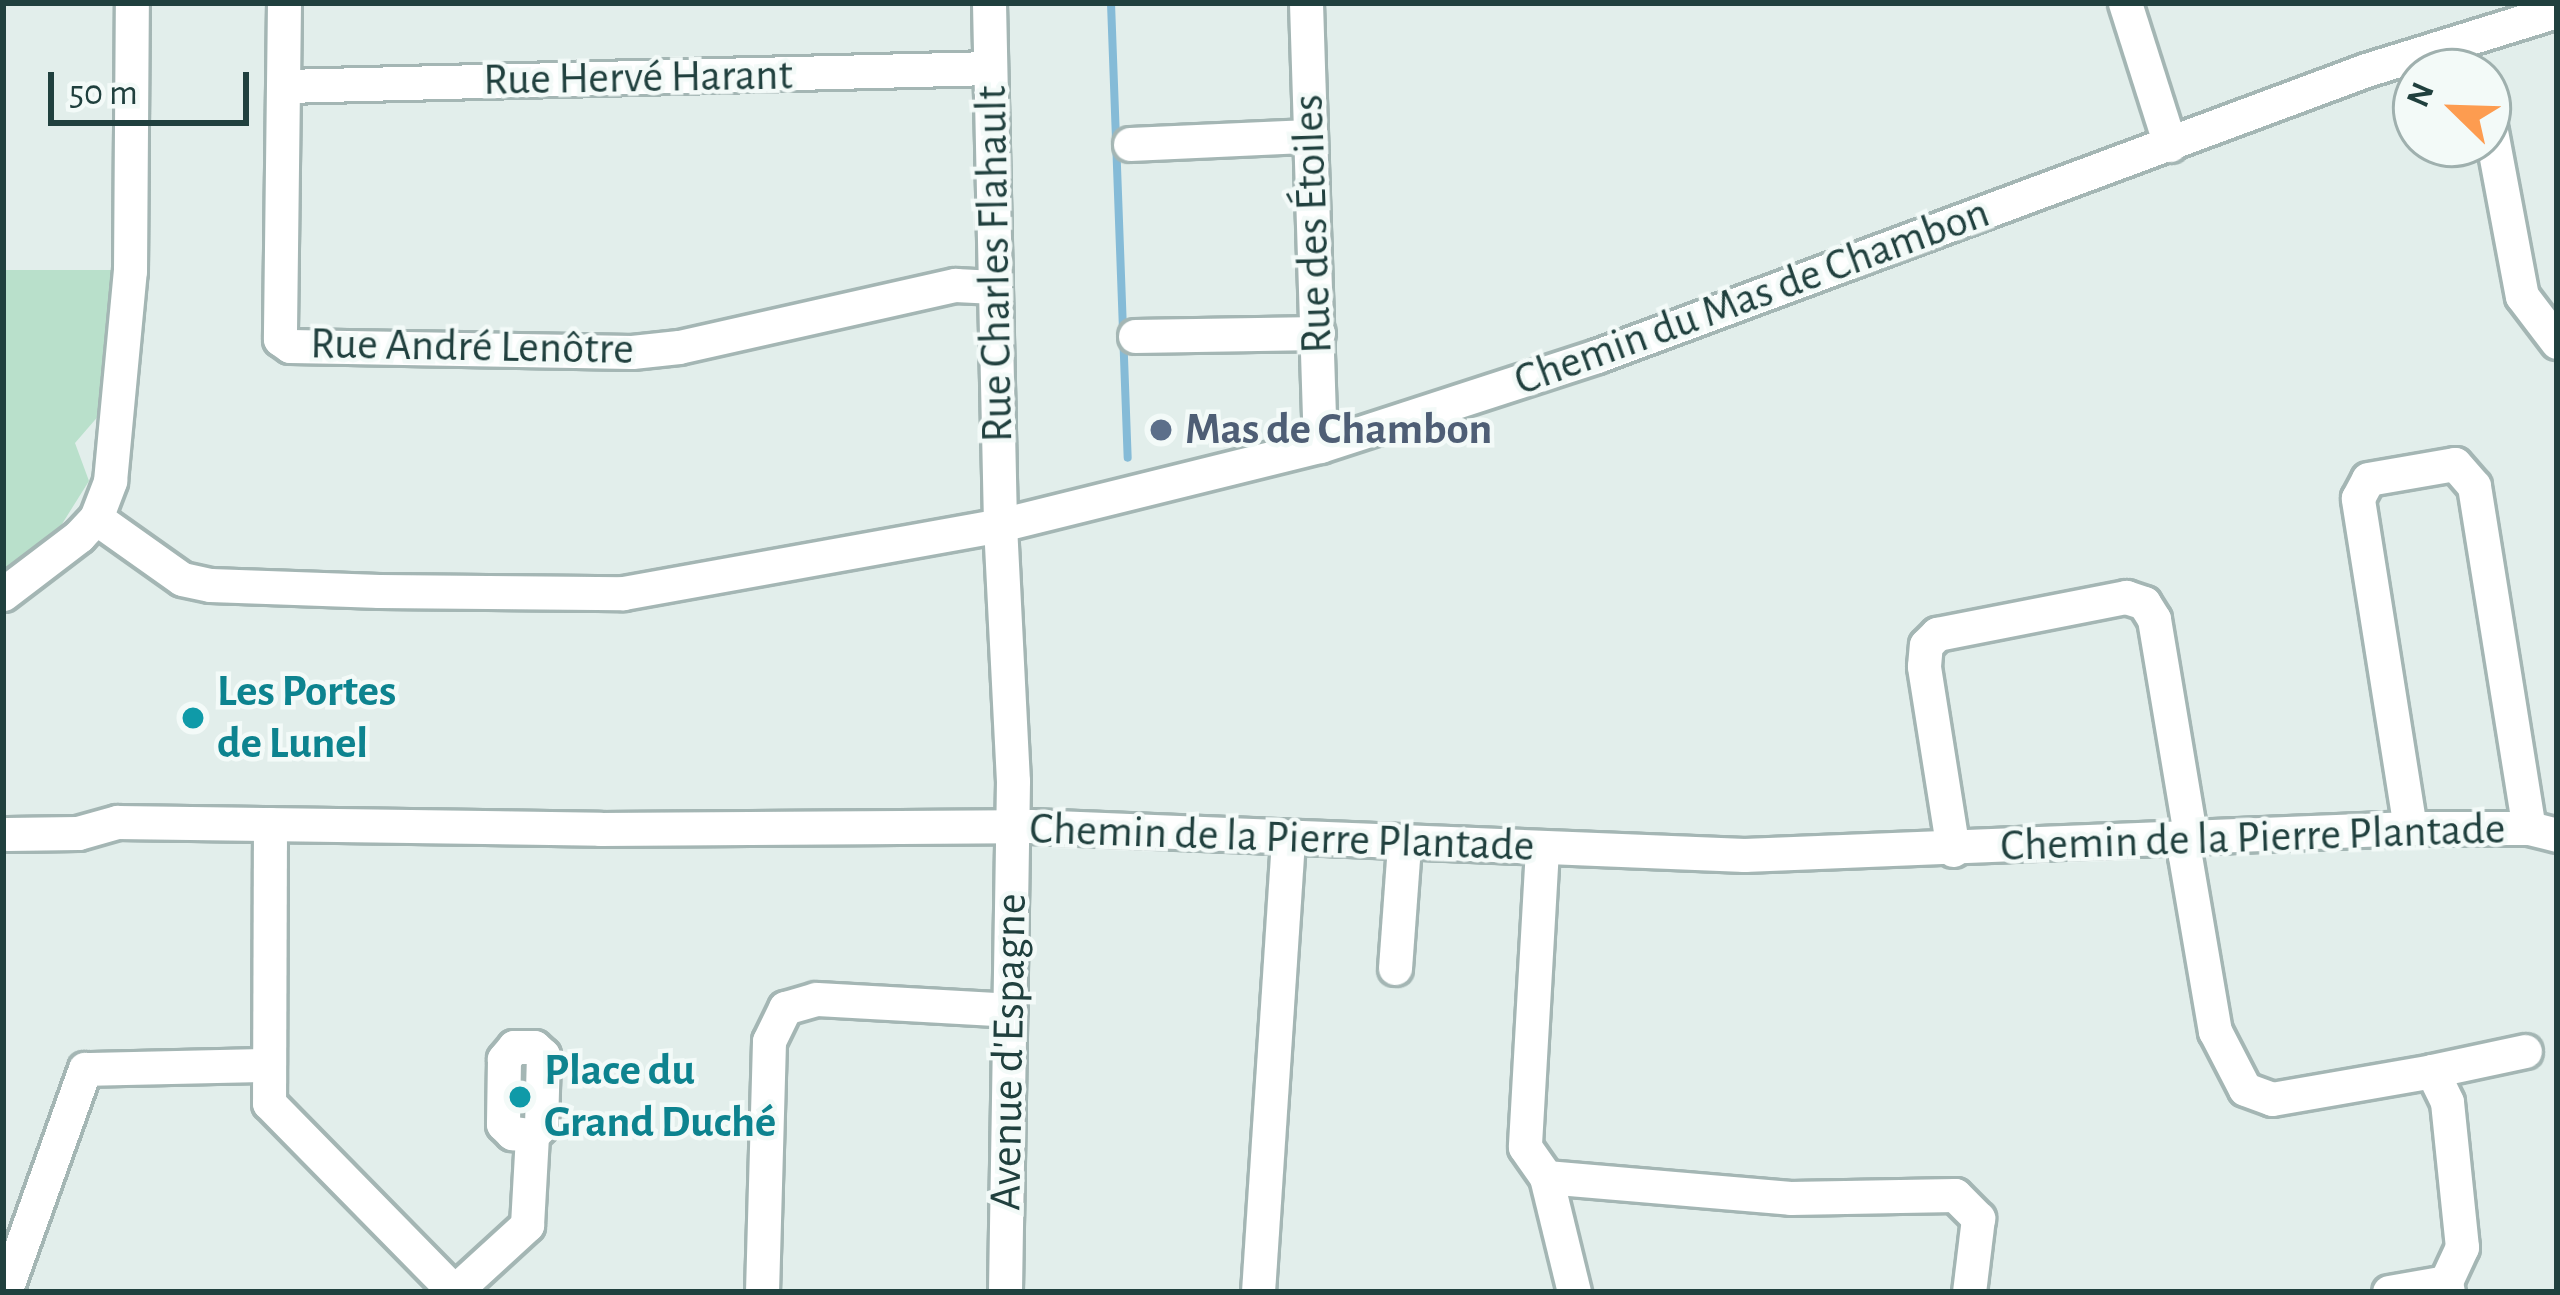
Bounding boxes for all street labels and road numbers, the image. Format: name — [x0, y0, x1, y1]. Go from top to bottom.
street label: Rue Hervé Harant — [483, 48, 793, 108]
street label: Rue Charles Flahault — [965, 85, 1025, 443]
street label: Rue des Étoiles — [1281, 93, 1345, 355]
street label: Chemin du Mas de Chambon — [1507, 186, 1997, 408]
street label: Rue André Lenôtre — [310, 317, 634, 377]
street label: Chemin de la Pierre Plantade — [1029, 802, 1535, 874]
street label: Chemin de la Pierre Plantade — [2000, 802, 2506, 874]
street label: Avenue d'Espagne — [979, 893, 1039, 1211]

